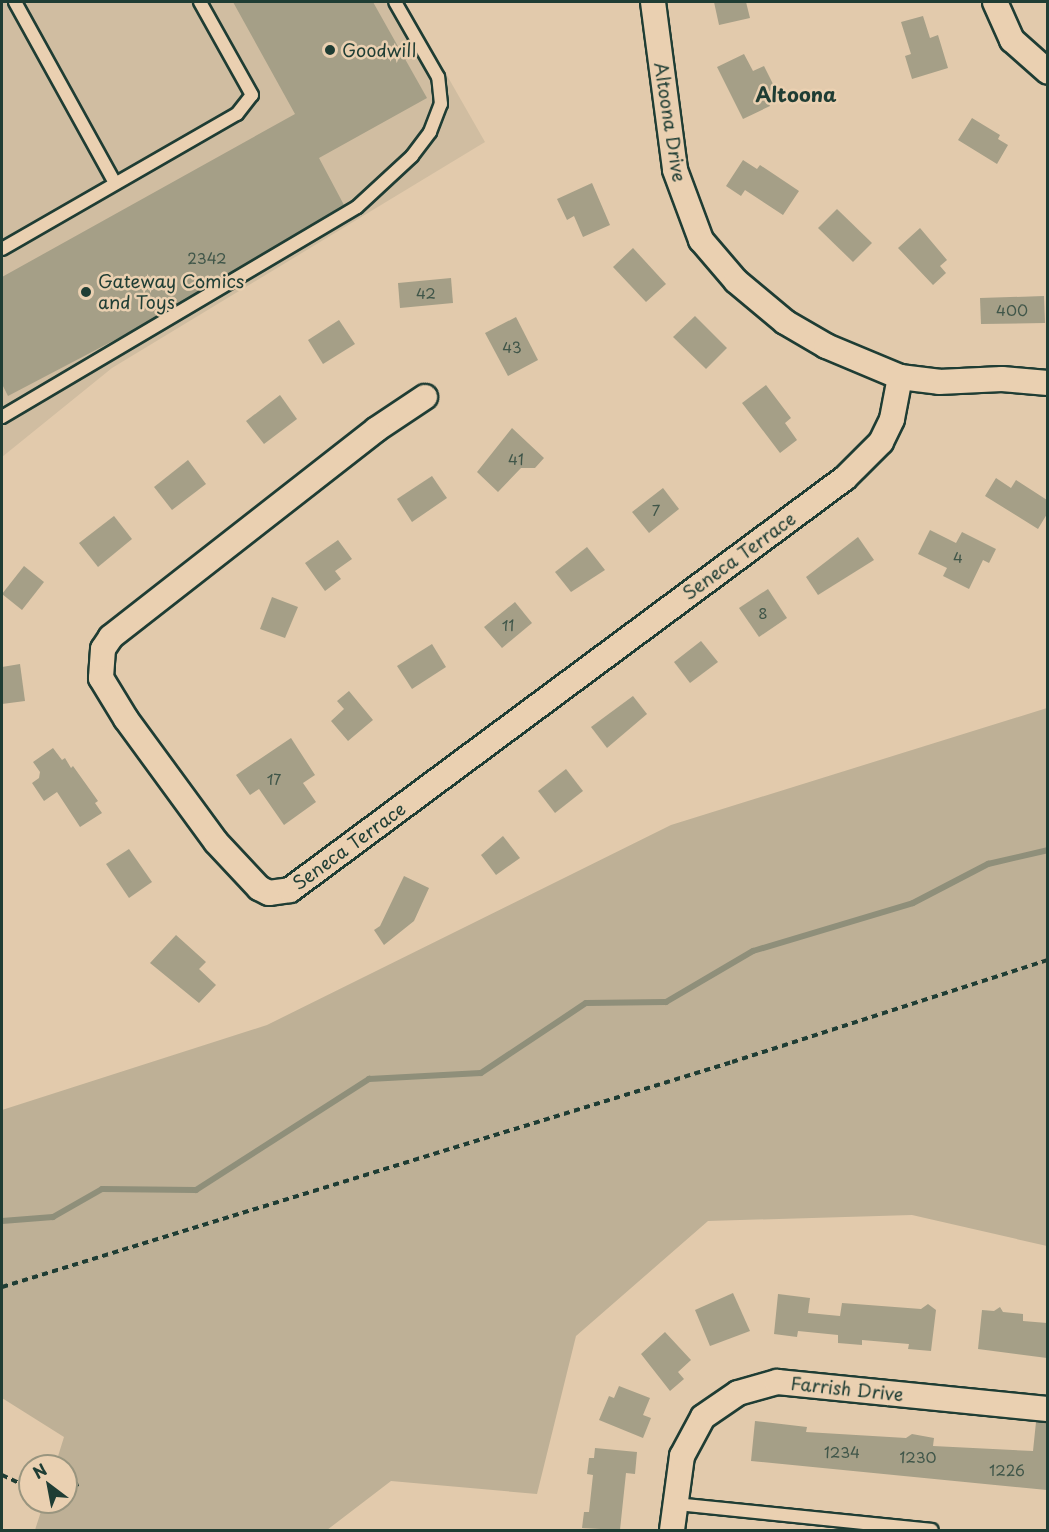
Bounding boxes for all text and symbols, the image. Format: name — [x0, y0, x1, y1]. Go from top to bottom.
place label: Goodwill — [342, 39, 416, 61]
marker: Goodwill — [323, 43, 337, 57]
street label: Altoona Drive — [650, 61, 690, 183]
district label: Altoona — [756, 82, 836, 106]
house number: 2342 — [187, 249, 227, 267]
place label: Gateway Comics and Toys — [98, 271, 244, 314]
house number: 42 — [416, 284, 436, 302]
marker: Gateway Comics and Toys — [79, 285, 93, 299]
house number: 400 — [996, 301, 1028, 319]
house number: 43 — [502, 338, 522, 356]
house number: 41 — [508, 450, 524, 468]
house number: 7 — [652, 501, 660, 519]
street label: Seneca Terrace — [678, 508, 800, 604]
house number: 4 — [953, 548, 963, 566]
house number: 8 — [758, 604, 768, 622]
house number: 11 — [502, 616, 514, 634]
house number: 17 — [267, 770, 281, 788]
street label: Seneca Terrace — [288, 798, 410, 894]
street label: Farrish Drive — [789, 1372, 905, 1406]
house number: 1234 — [824, 1443, 860, 1461]
house number: 1230 — [899, 1448, 937, 1466]
north arrow — [18, 1454, 78, 1514]
text: N — [28, 1457, 51, 1484]
house number: 1226 — [989, 1461, 1025, 1479]

